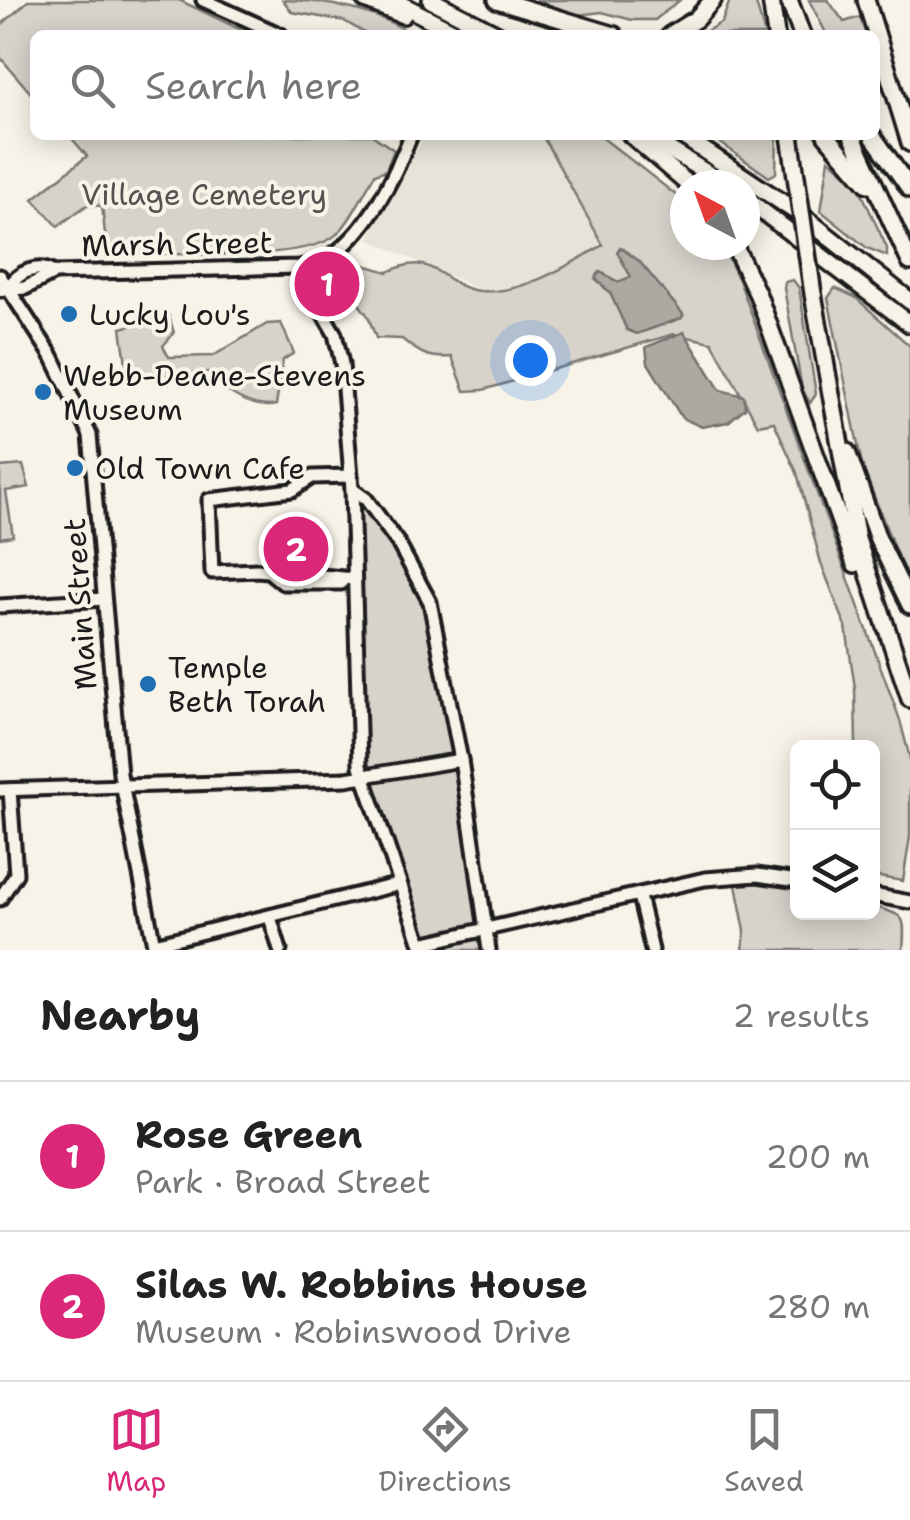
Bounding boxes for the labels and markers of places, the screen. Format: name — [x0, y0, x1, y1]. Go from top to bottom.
pin: 1 — [294, 246, 360, 322]
place label: Lucky Lou's — [89, 294, 251, 335]
marker: Lucky Lou's — [58, 303, 80, 325]
place label: Webb-Deane-Stevens Museum — [63, 355, 366, 430]
marker: Webb-Deane-Stevens Museum — [32, 381, 54, 403]
place label: Old Town Cafe — [95, 448, 305, 489]
marker: Old Town Cafe — [64, 457, 86, 479]
pin: 2 — [264, 512, 328, 586]
place label: Temple Beth Torah — [168, 647, 326, 722]
marker: Temple Beth Torah — [137, 673, 159, 695]

